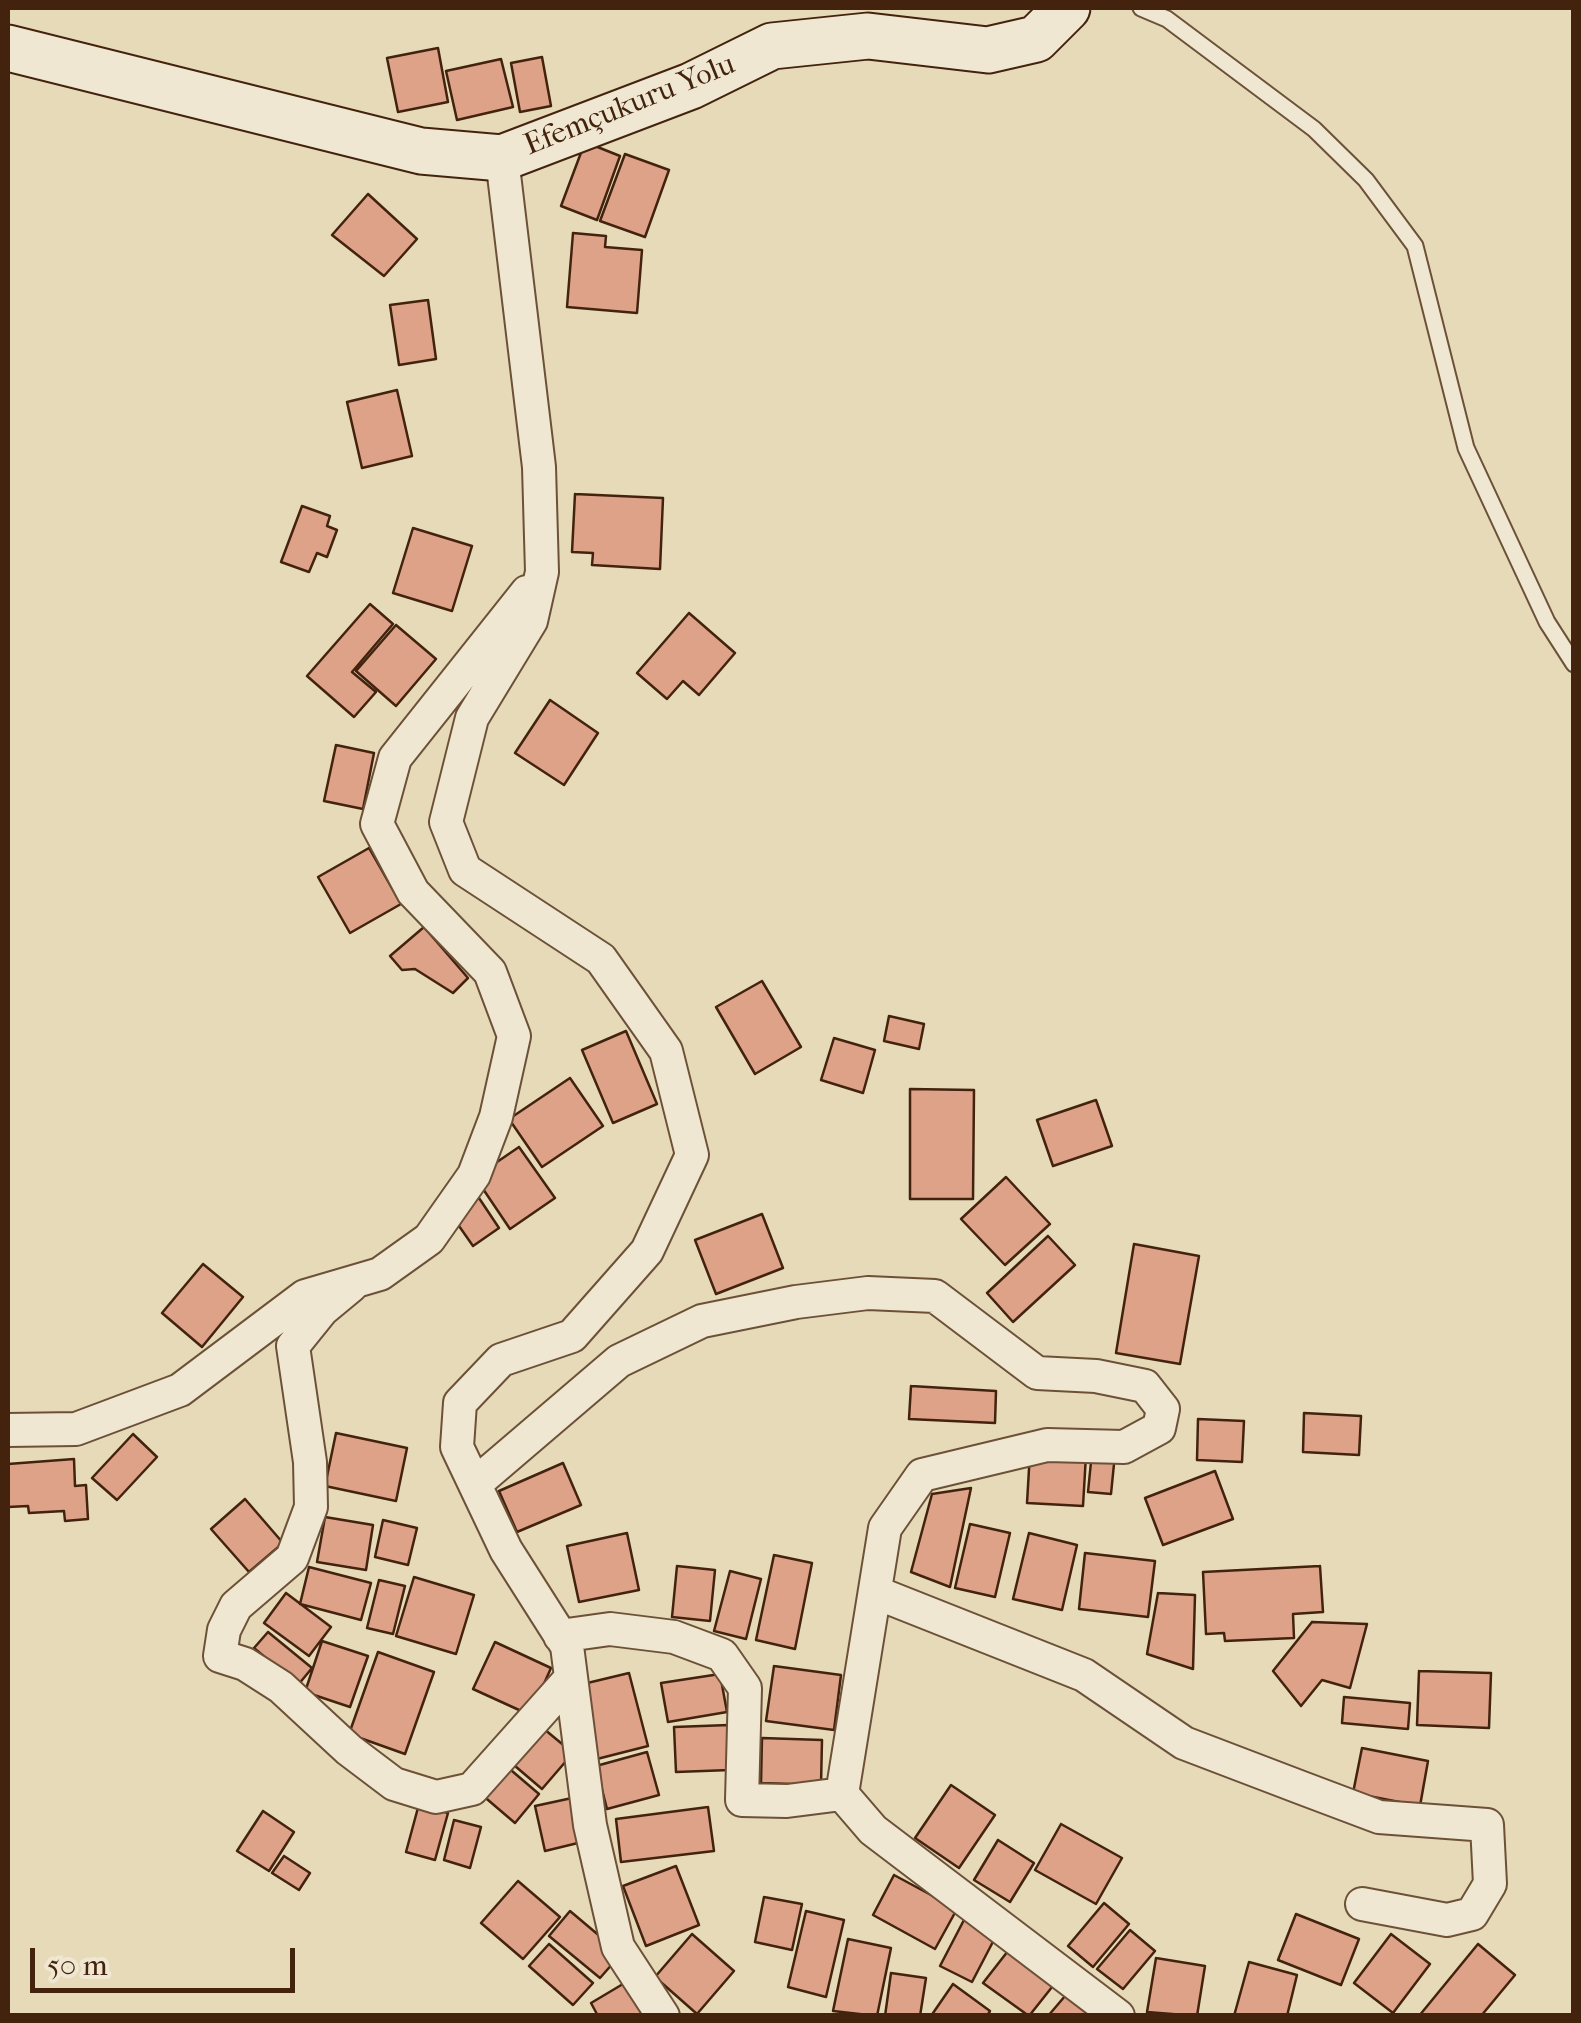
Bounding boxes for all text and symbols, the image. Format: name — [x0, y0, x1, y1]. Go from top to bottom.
street label: Efemçukuru Yolu — [519, 47, 741, 165]
scale bar — [35, 1928, 300, 1990]
text: 50 m — [47, 1948, 108, 1983]

